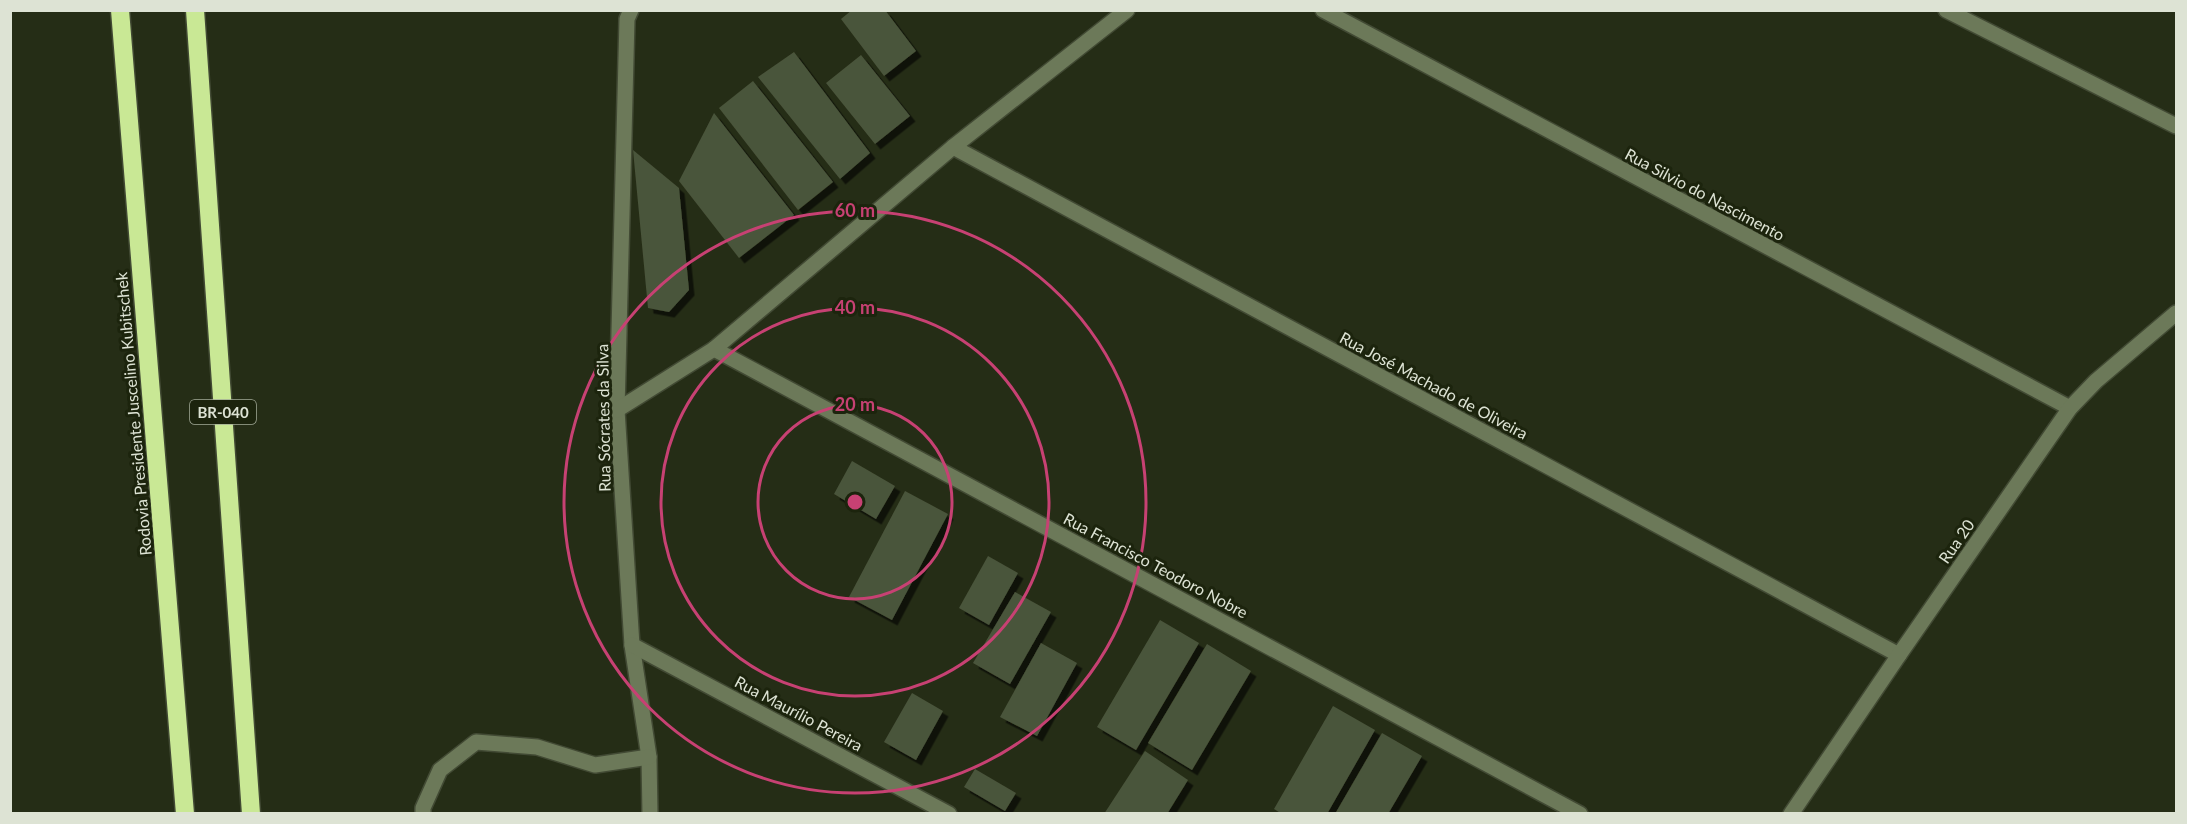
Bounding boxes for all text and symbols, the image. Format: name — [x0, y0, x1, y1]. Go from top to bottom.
street label: Rua Silvio do Nascimento — [1622, 144, 1788, 244]
text: 60 m — [835, 199, 875, 221]
street label: Rodovia Presidente Juscelino Kubitschek — [111, 271, 155, 557]
text: 40 m — [835, 296, 875, 318]
street label: Rua José Machado de Oliveira — [1337, 327, 1531, 443]
street label: Rua Sócrates da Silva — [592, 344, 614, 492]
text: 20 m — [835, 393, 875, 415]
road number: BR-040 — [190, 400, 256, 424]
centre of rings — [845, 492, 865, 512]
street label: Rua Francisco Teodoro Nobre — [1061, 508, 1251, 622]
street label: Rua 20 — [1934, 515, 1978, 567]
street label: Rua Maurílio Pereira — [732, 671, 866, 755]

